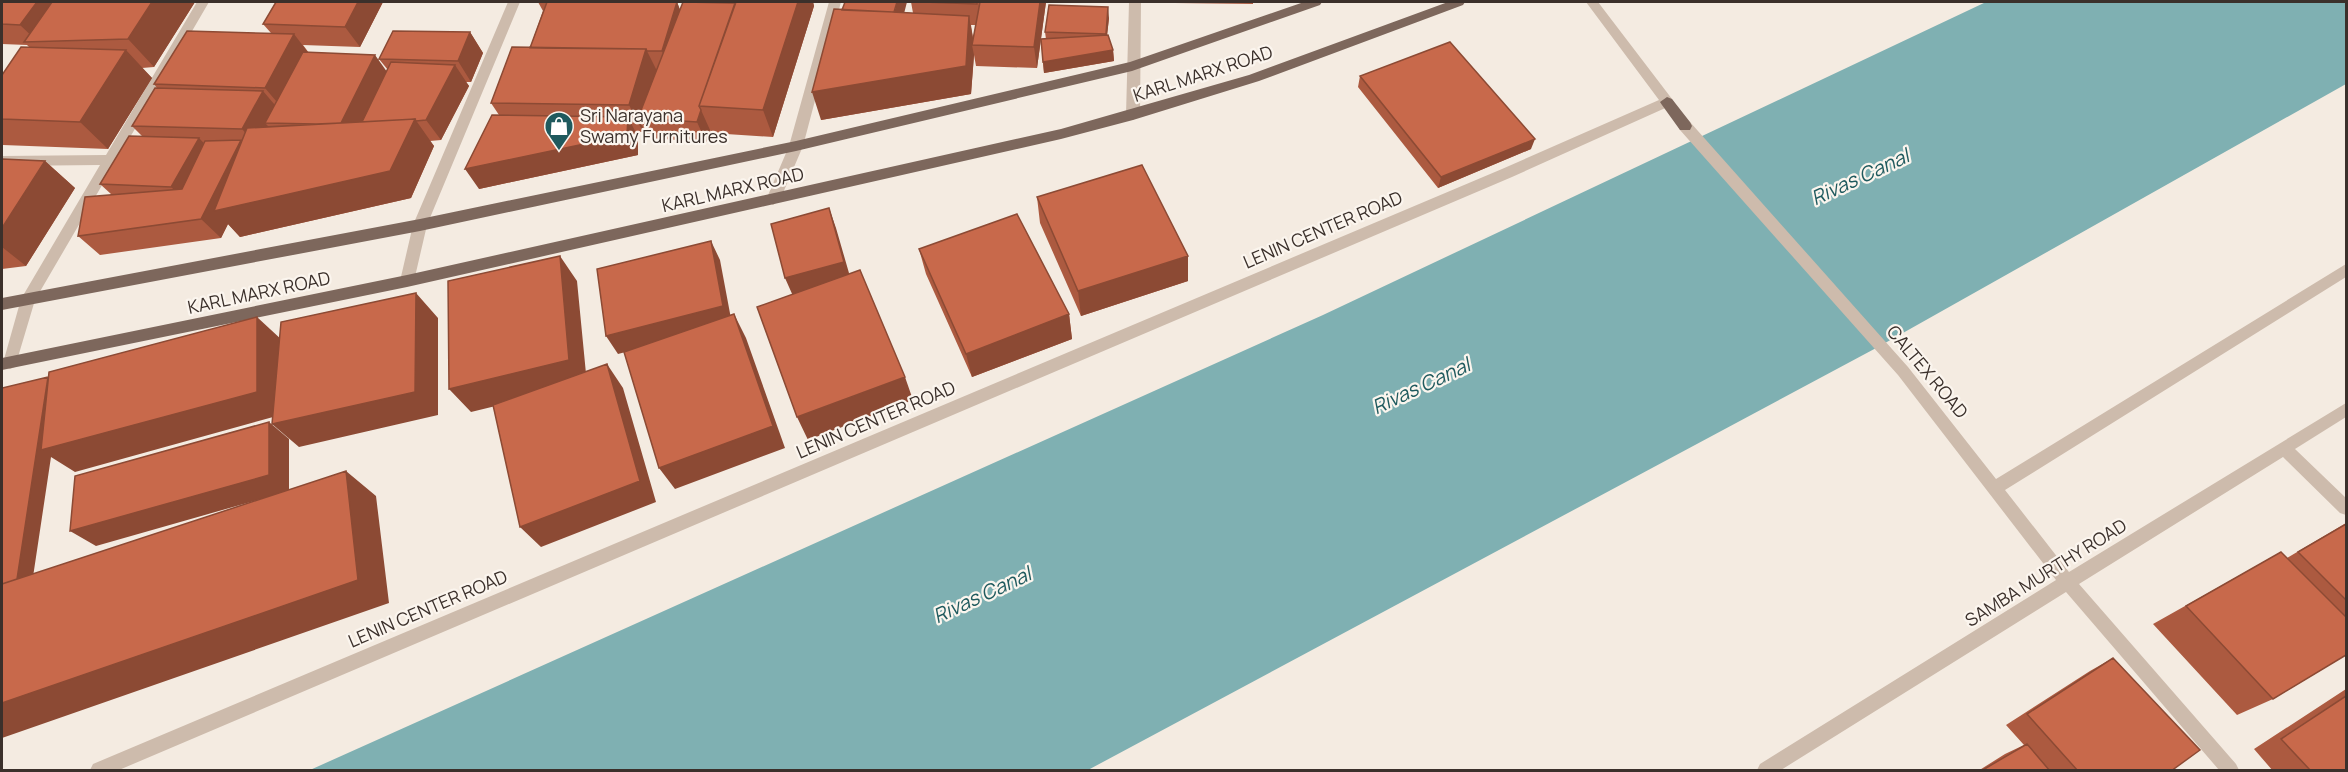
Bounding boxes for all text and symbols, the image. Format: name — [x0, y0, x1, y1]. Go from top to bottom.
street label: KARL MARX ROAD — [1130, 39, 1275, 107]
place label: Sri Narayana Swamy Furnitures — [580, 103, 728, 148]
shop icon: Sri Narayana Swamy Furnitures — [543, 110, 575, 152]
water label: Rivas Canal — [1806, 141, 1915, 211]
street label: KARL MARX ROAD — [659, 161, 806, 217]
street label: LENIN CENTER ROAD — [1239, 185, 1406, 273]
street label: KARL MARX ROAD — [185, 265, 332, 319]
street label: CALTEX ROAD — [1882, 320, 1974, 423]
water label: Rivas Canal — [1367, 350, 1476, 420]
street label: LENIN CENTER ROAD — [792, 375, 959, 463]
street label: SAMBA MURTHY ROAD — [1960, 513, 2131, 632]
water label: Rivas Canal — [928, 559, 1037, 629]
street label: LENIN CENTER ROAD — [344, 564, 511, 652]

